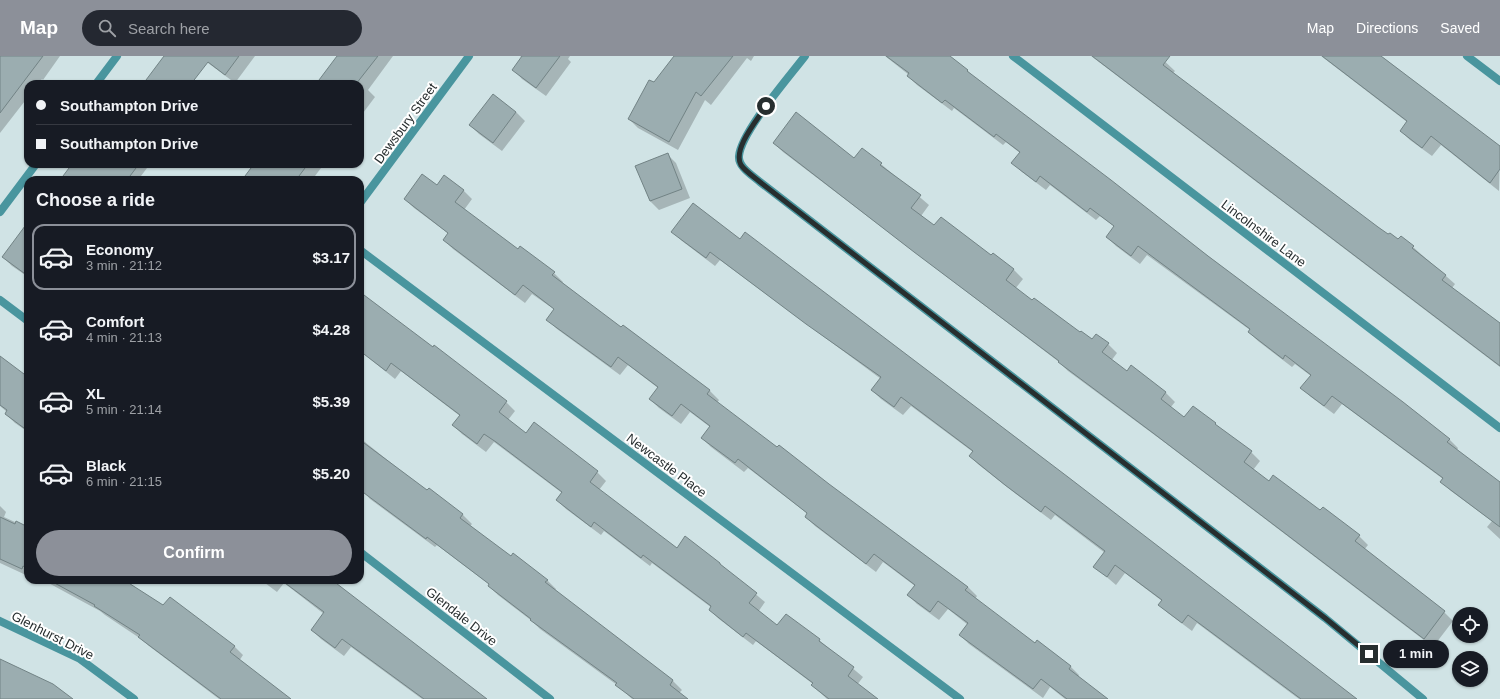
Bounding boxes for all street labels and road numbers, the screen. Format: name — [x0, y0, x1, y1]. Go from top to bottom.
street label: Dewsbury Street — [371, 80, 440, 167]
street label: Lincolnshire Lane — [1218, 197, 1309, 270]
street label: Newcastle Place — [624, 430, 710, 500]
street label: Glendale Drive — [423, 584, 500, 649]
street label: Glenhurst Drive — [9, 608, 96, 663]

